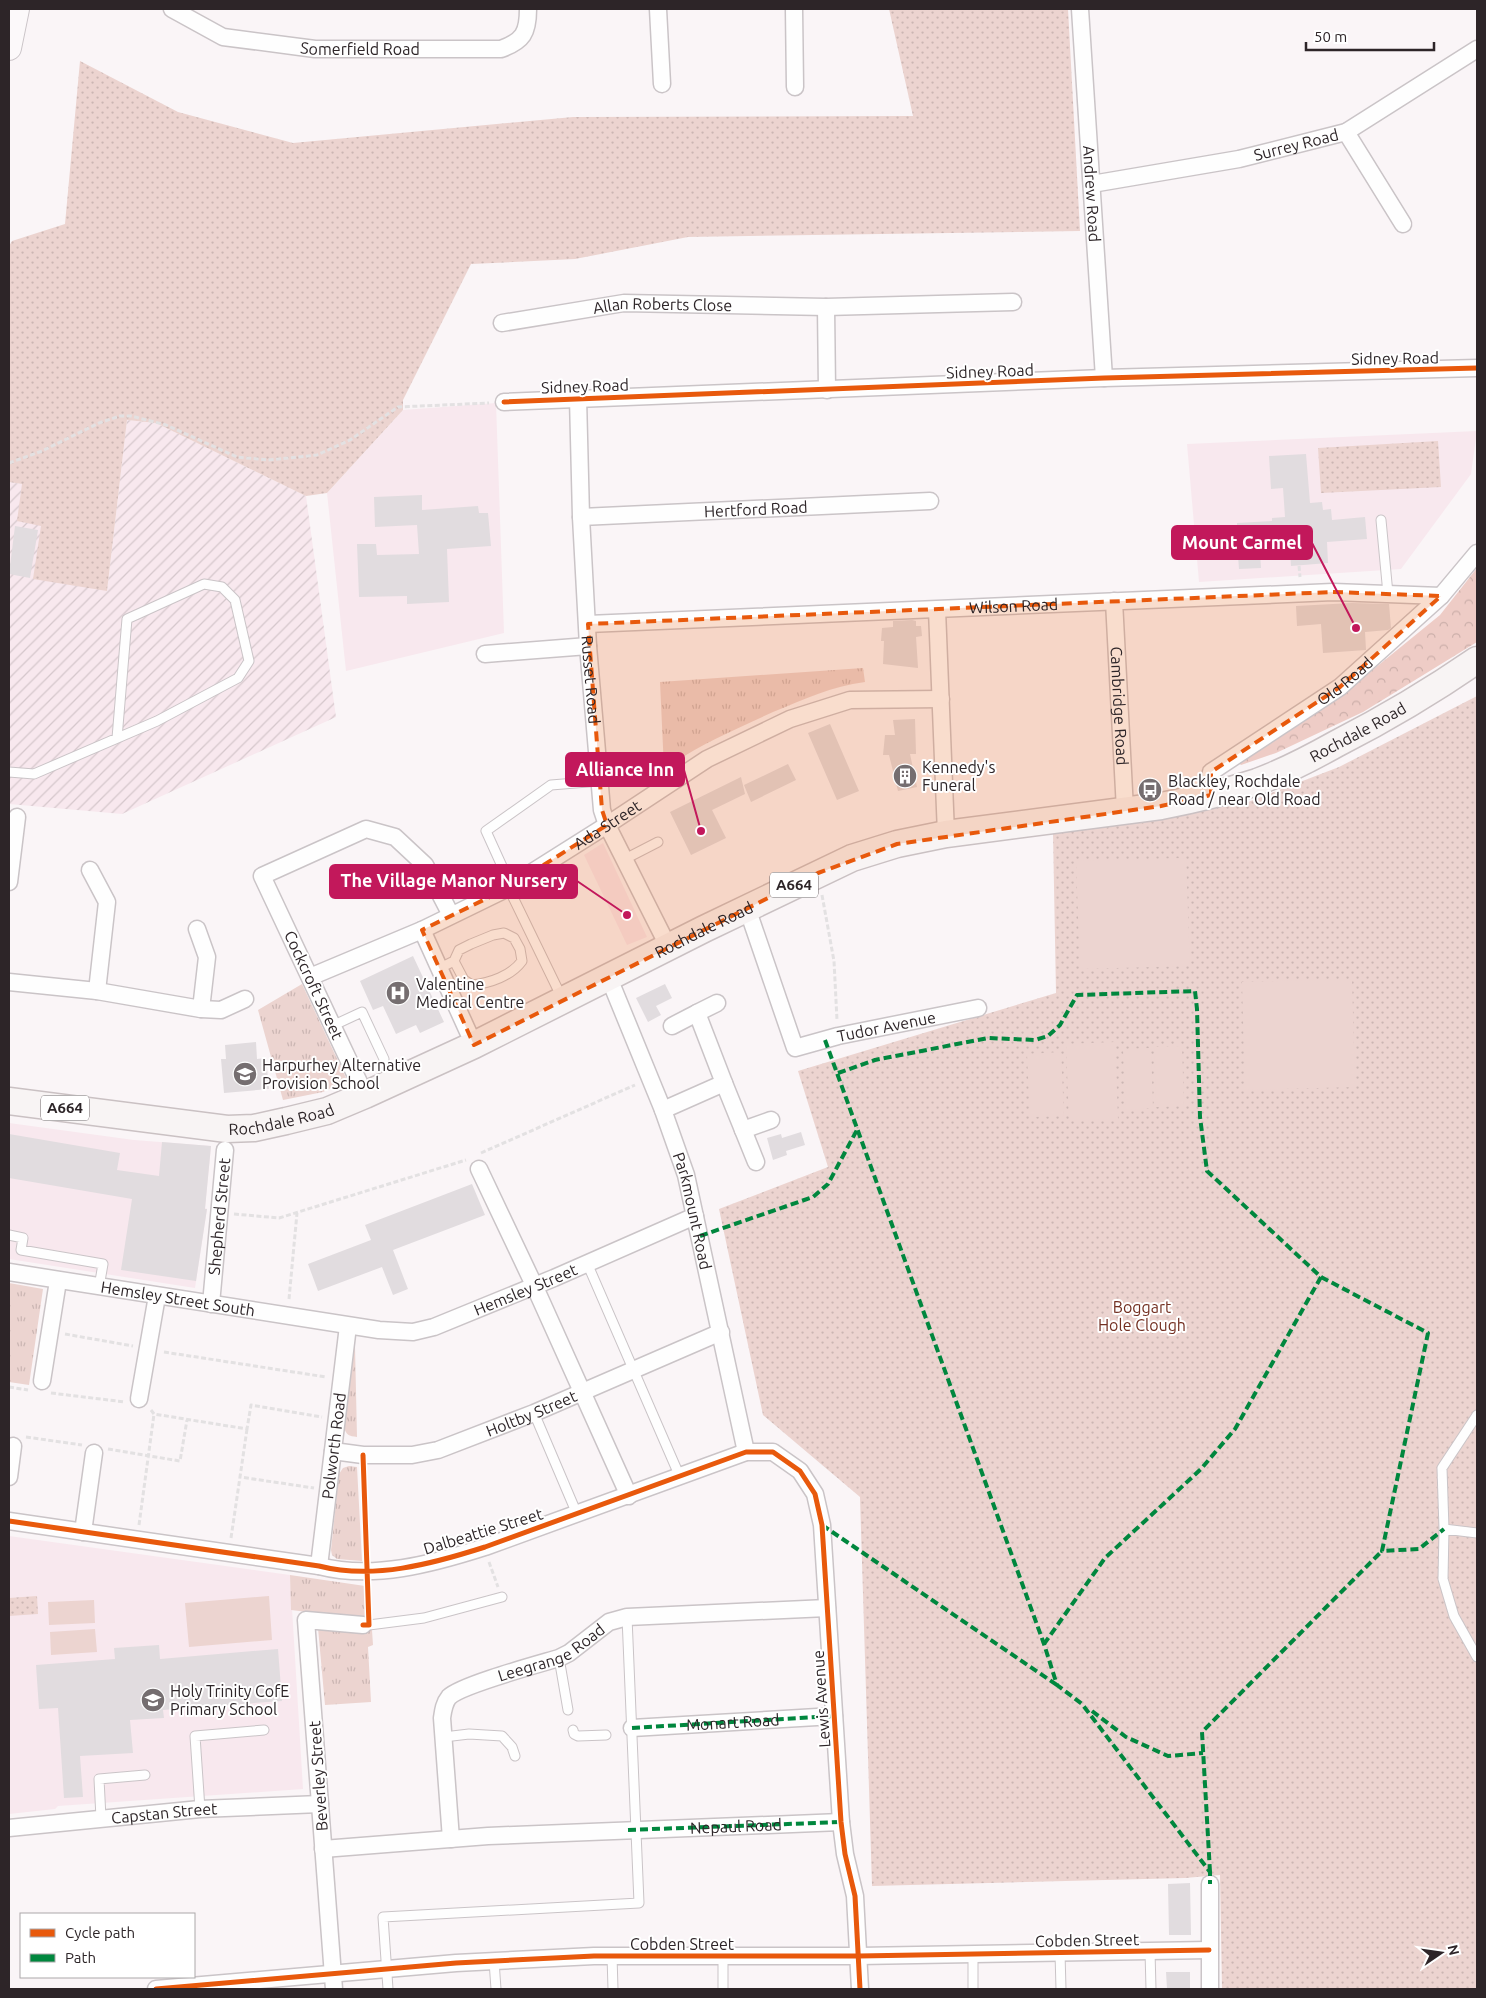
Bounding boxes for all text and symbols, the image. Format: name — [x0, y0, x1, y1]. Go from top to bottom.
scale bar — [1306, 20, 1434, 52]
text: 50 m — [1314, 28, 1347, 45]
street label: Somerfield Road — [299, 38, 420, 58]
street label: Surrey Road — [1252, 125, 1340, 164]
street label: Andrew Road — [1080, 145, 1104, 243]
street label: Allan Roberts Close — [592, 294, 732, 317]
street label: Sidney Road — [1351, 348, 1439, 368]
street label: Sidney Road — [946, 360, 1034, 382]
street label: Sidney Road — [541, 375, 629, 397]
street label: Hertford Road — [704, 498, 808, 520]
callout: Mount Carmel — [1172, 526, 1312, 559]
text: Mount Carmel — [1182, 532, 1303, 552]
street label: Wilson Road — [969, 595, 1059, 617]
street label: Russet Road — [578, 635, 604, 725]
street label: Cambridge Road — [1107, 646, 1132, 766]
street label: Old Road — [1313, 653, 1376, 709]
street label: Rochdale Road — [1306, 699, 1409, 766]
callout: Alliance Inn — [566, 753, 684, 786]
place label: Kennedy's Funeral — [922, 758, 995, 794]
text: Alliance Inn — [576, 759, 674, 779]
building icon: Kennedy's Funeral — [892, 763, 918, 789]
place label: Blackley, Rochdale Road / near Old Road — [1168, 772, 1321, 808]
bus stop icon: Blackley, Rochdale Road / near Old Road — [1137, 777, 1163, 803]
street label: Ada Street — [570, 796, 645, 853]
callout: The Village Manor Nursery — [330, 865, 577, 898]
text: The Village Manor Nursery — [341, 870, 568, 890]
road number: A664 — [770, 872, 818, 898]
street label: Rochdale Road — [652, 898, 756, 961]
street label: Cockcroft Street — [281, 928, 347, 1043]
place label: Valentine Medical Centre — [416, 975, 524, 1011]
hospital icon: Valentine Medical Centre — [385, 980, 411, 1006]
street label: Tudor Avenue — [836, 1008, 937, 1045]
place label: Harpurhey Alternative Provision School — [262, 1056, 421, 1092]
school or university icon: Harpurhey Alternative Provision School — [232, 1061, 258, 1087]
road number: A664 — [41, 1096, 89, 1120]
street label: Rochdale Road — [228, 1100, 337, 1138]
street label: Parkmount Road — [670, 1150, 715, 1271]
street label: Shepherd Street — [205, 1156, 233, 1276]
street label: Hemsley Street — [471, 1260, 580, 1319]
street label: Hemsley Street South — [100, 1278, 256, 1319]
park label: Boggart Hole Clough — [1098, 1298, 1186, 1334]
street label: Holtby Street — [483, 1386, 580, 1440]
street label: Polworth Road — [318, 1392, 349, 1500]
street label: Dalbeattie Street — [421, 1504, 545, 1558]
street label: Leegrange Road — [495, 1620, 608, 1685]
street label: Lewis Avenue — [809, 1650, 833, 1748]
place label: Holy Trinity CofE Primary School — [170, 1682, 289, 1718]
school or university icon: Holy Trinity CofE Primary School — [140, 1687, 166, 1713]
street label: Monart Road — [686, 1710, 780, 1734]
street label: Beverley Street — [305, 1719, 331, 1832]
street label: Capstan Street — [110, 1799, 218, 1827]
street label: Nepaul Road — [690, 1815, 782, 1837]
legend — [20, 1913, 195, 1978]
text: Cycle path — [65, 1924, 135, 1941]
north arrow — [1416, 1928, 1466, 1978]
street label: Cobden Street — [1035, 1930, 1140, 1950]
street label: Cobden Street — [630, 1935, 735, 1953]
text: N — [1445, 1943, 1463, 1957]
text: Path — [65, 1949, 96, 1966]

